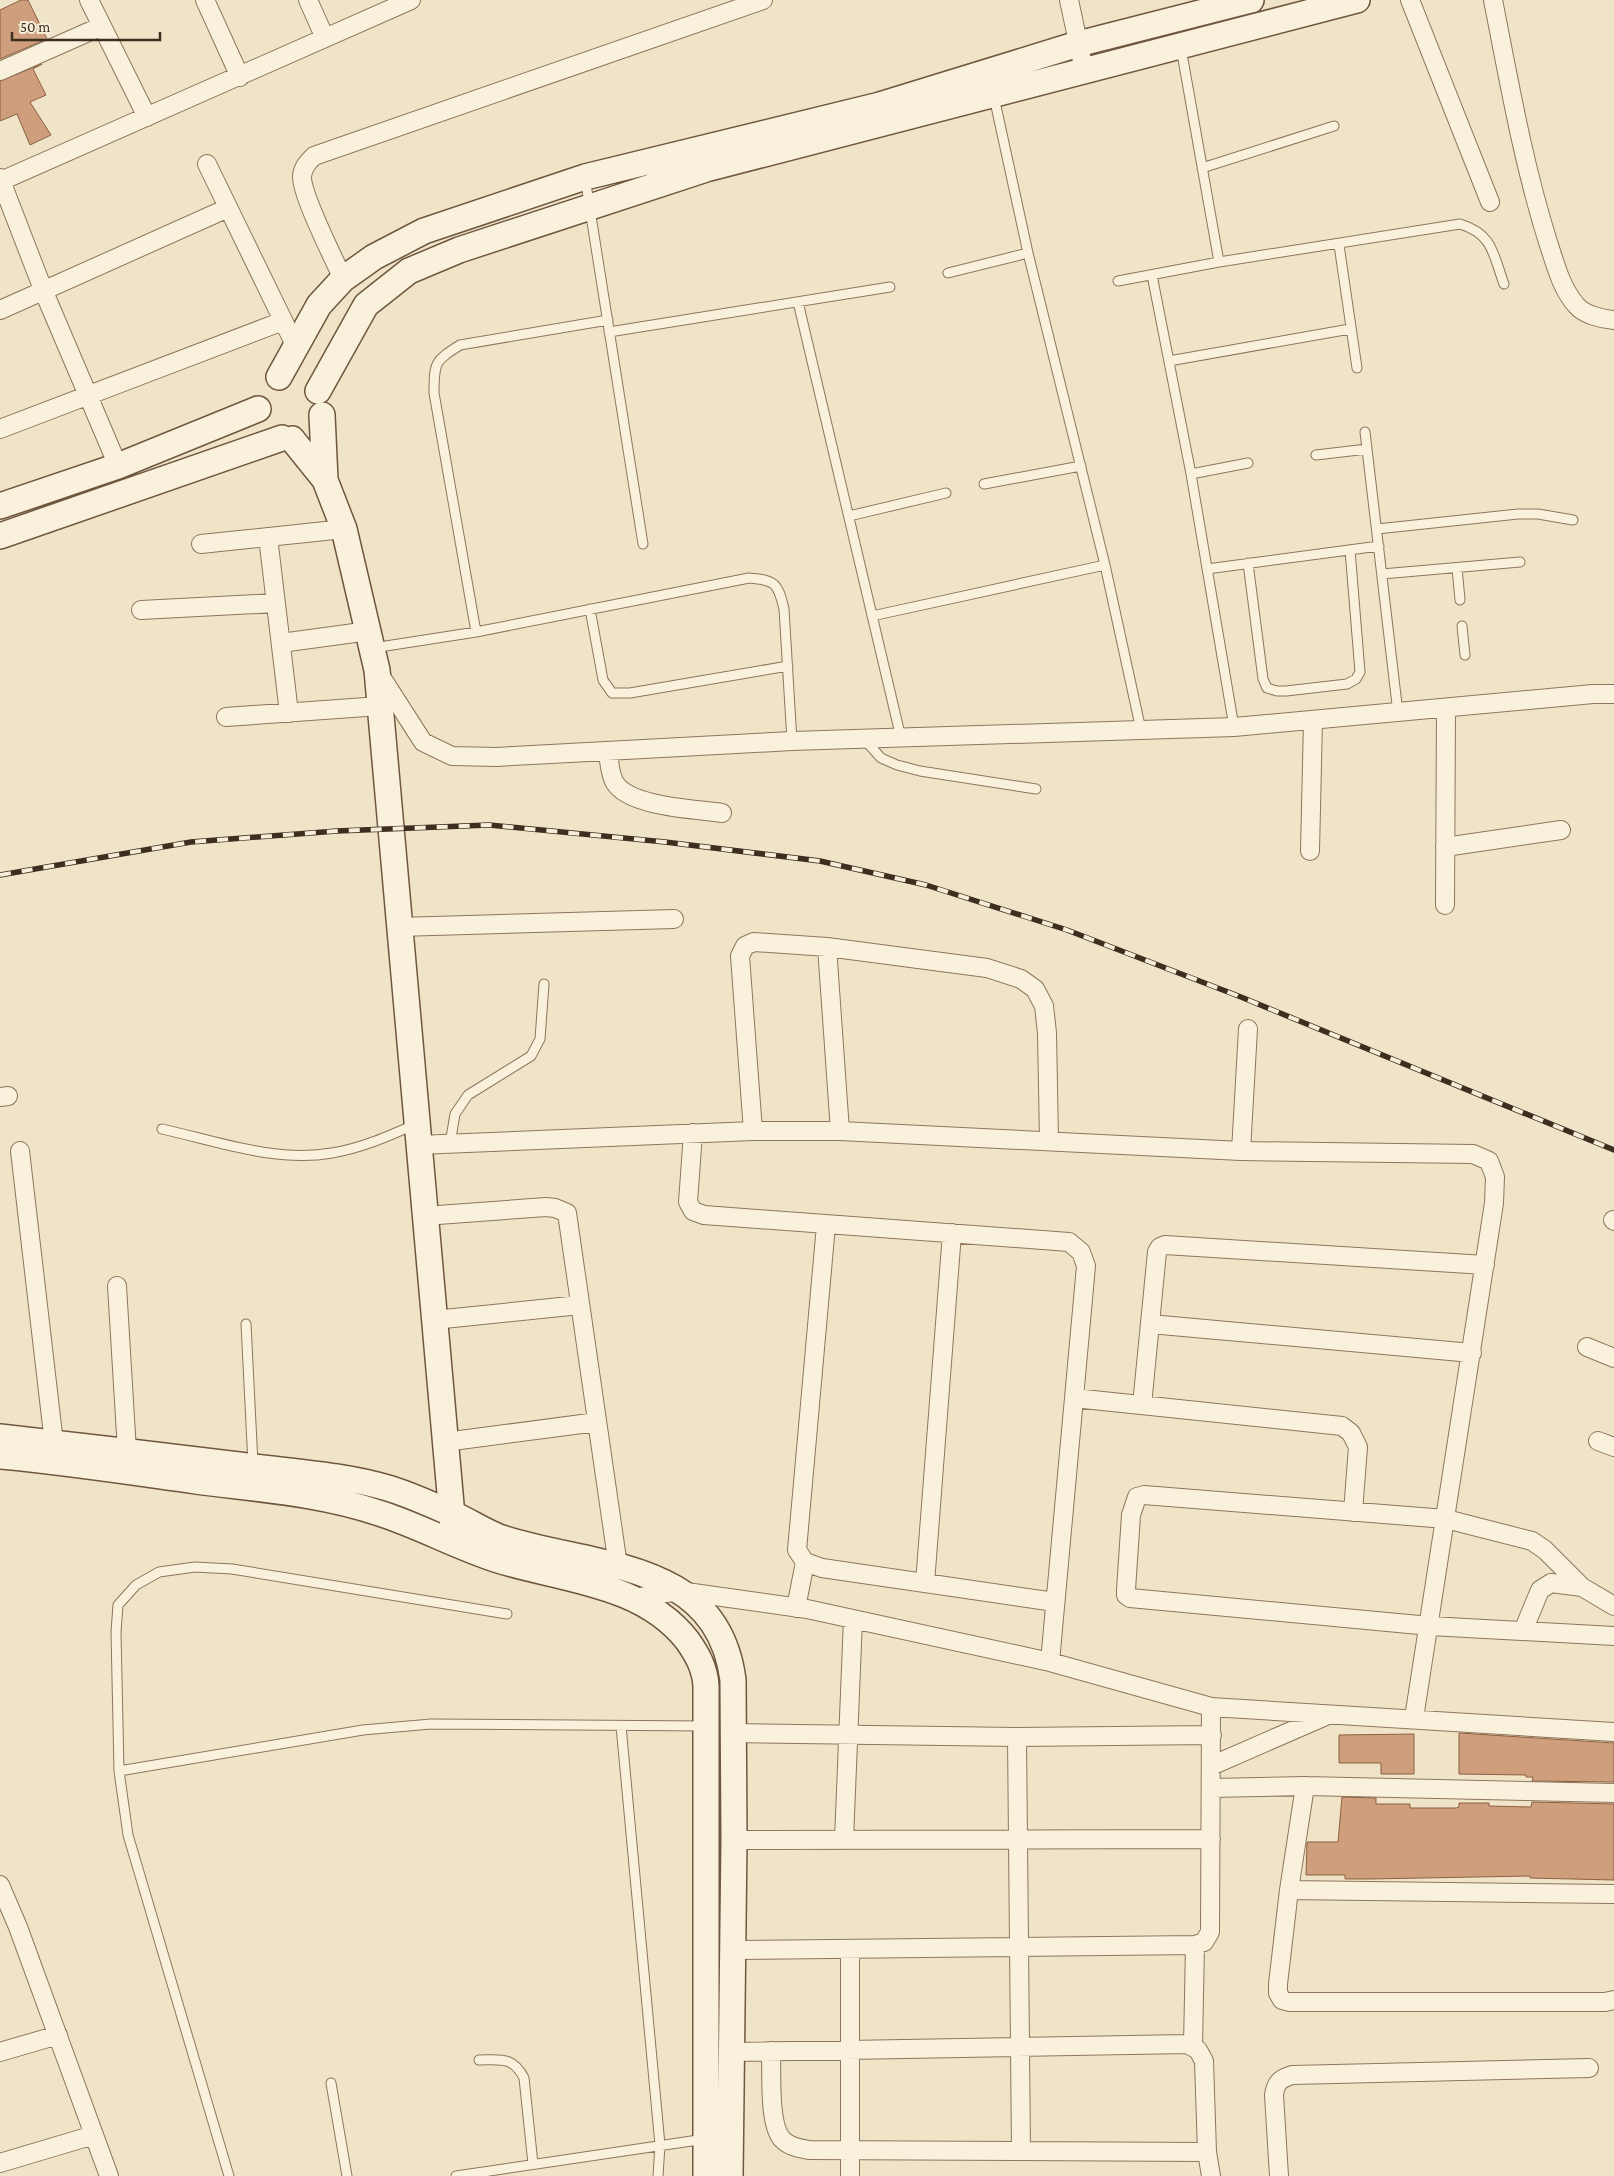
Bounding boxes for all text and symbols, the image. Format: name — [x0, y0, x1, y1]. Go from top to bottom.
scale bar — [12, 10, 160, 42]
text: 50 m — [20, 19, 50, 35]

